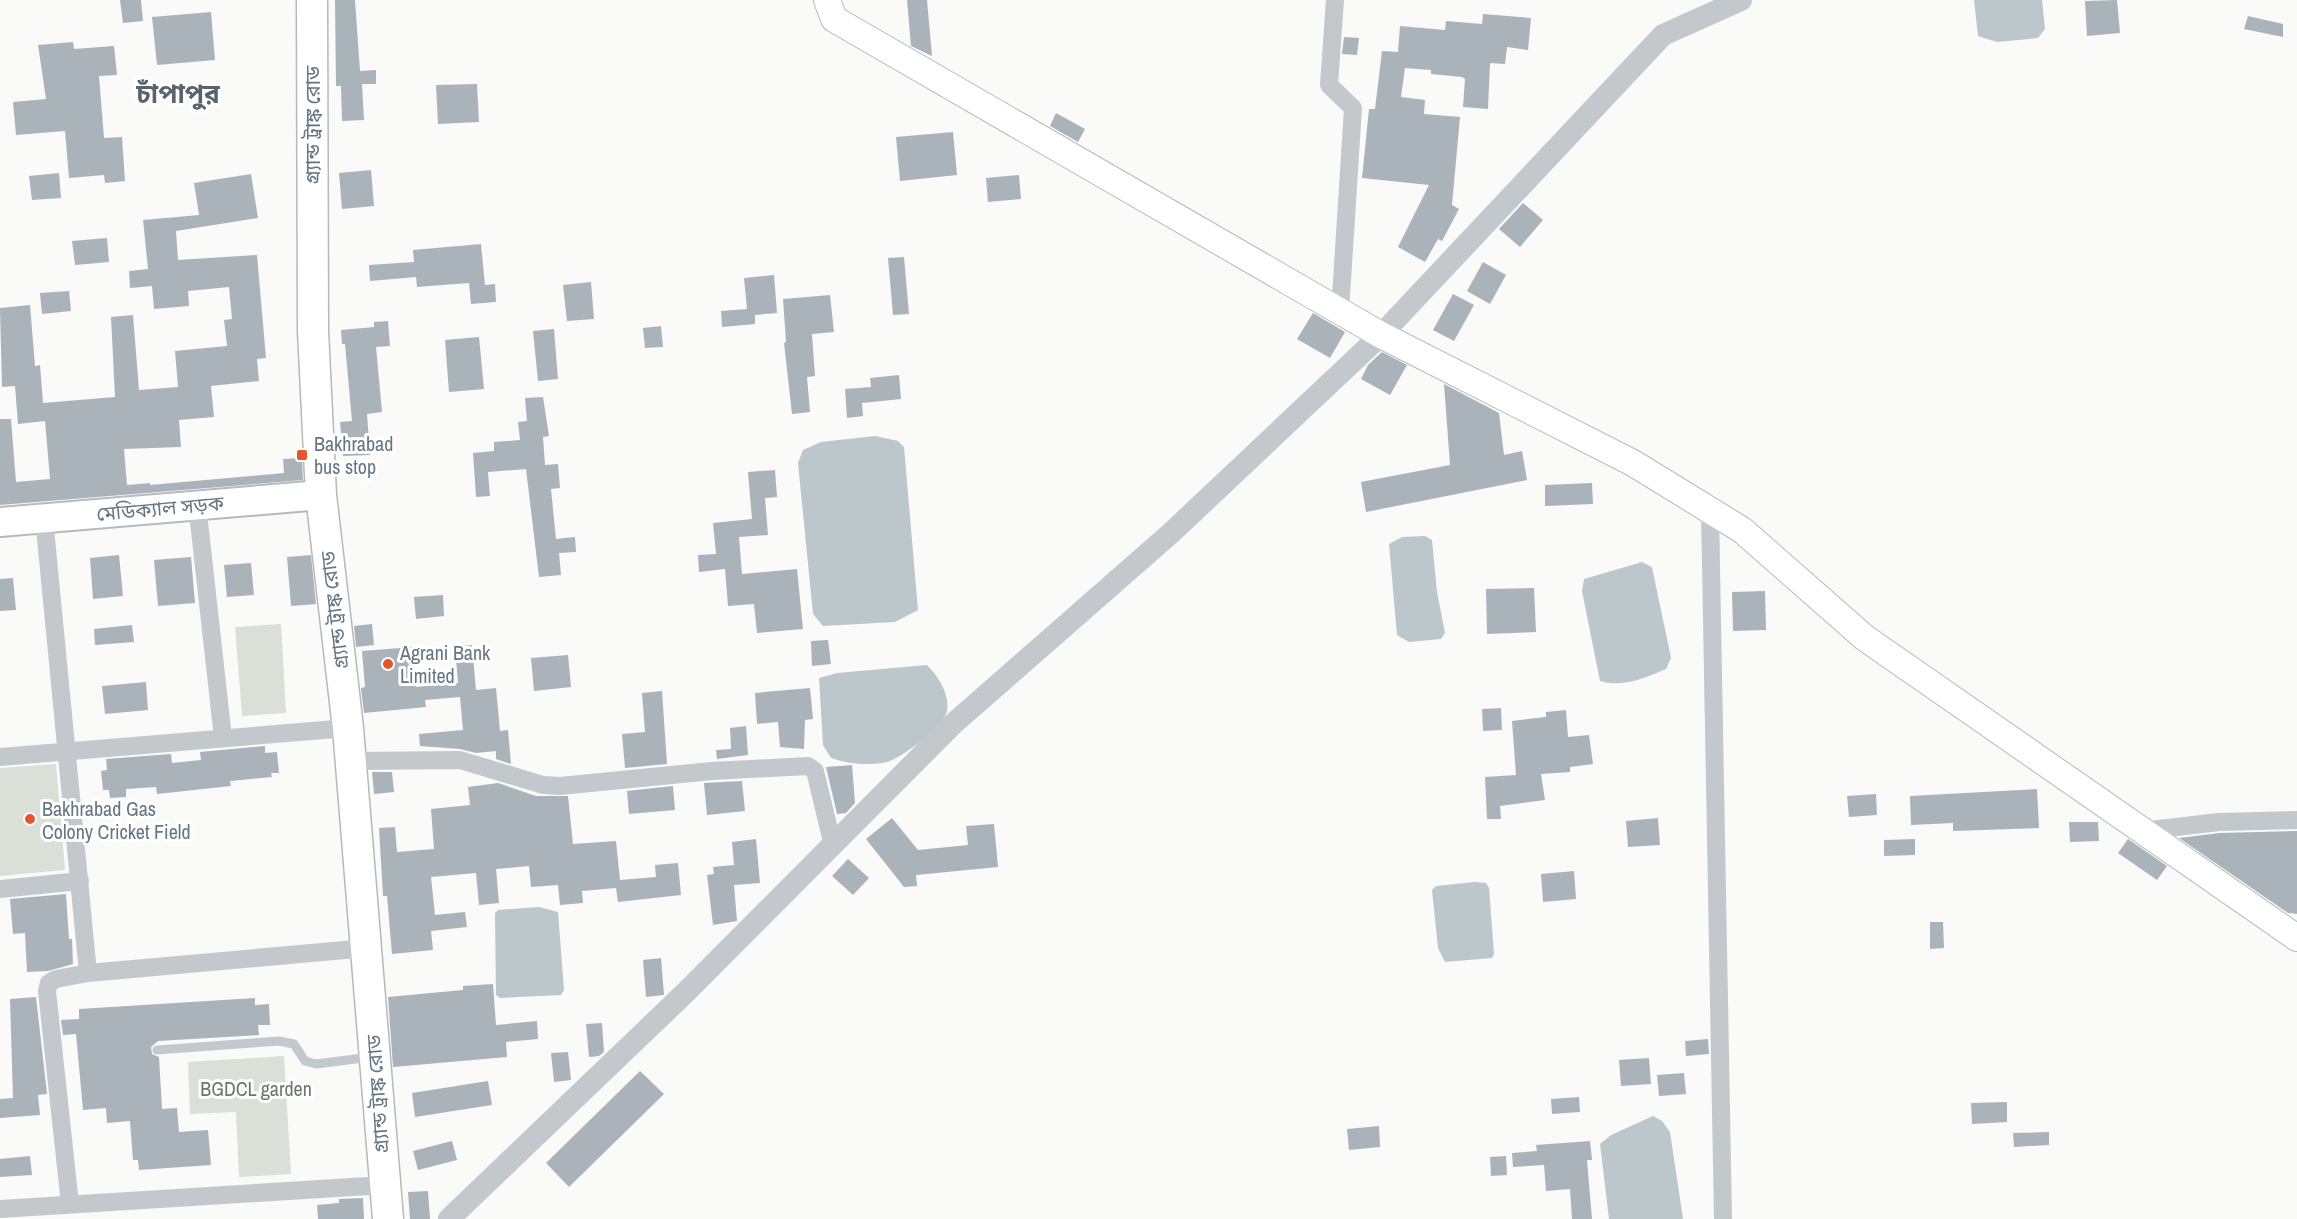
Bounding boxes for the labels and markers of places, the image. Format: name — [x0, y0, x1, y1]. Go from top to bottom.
place label: Bakhrabad bus stop — [314, 430, 393, 480]
marker: Bakhrabad bus stop — [295, 448, 309, 462]
place label: Agrani Bank Limited — [399, 639, 491, 689]
marker: Agrani Bank Limited — [381, 657, 395, 671]
place label: Bakhrabad Gas Colony Cricket Field — [42, 795, 191, 845]
marker: Bakhrabad Gas Colony Cricket Field — [23, 812, 37, 826]

